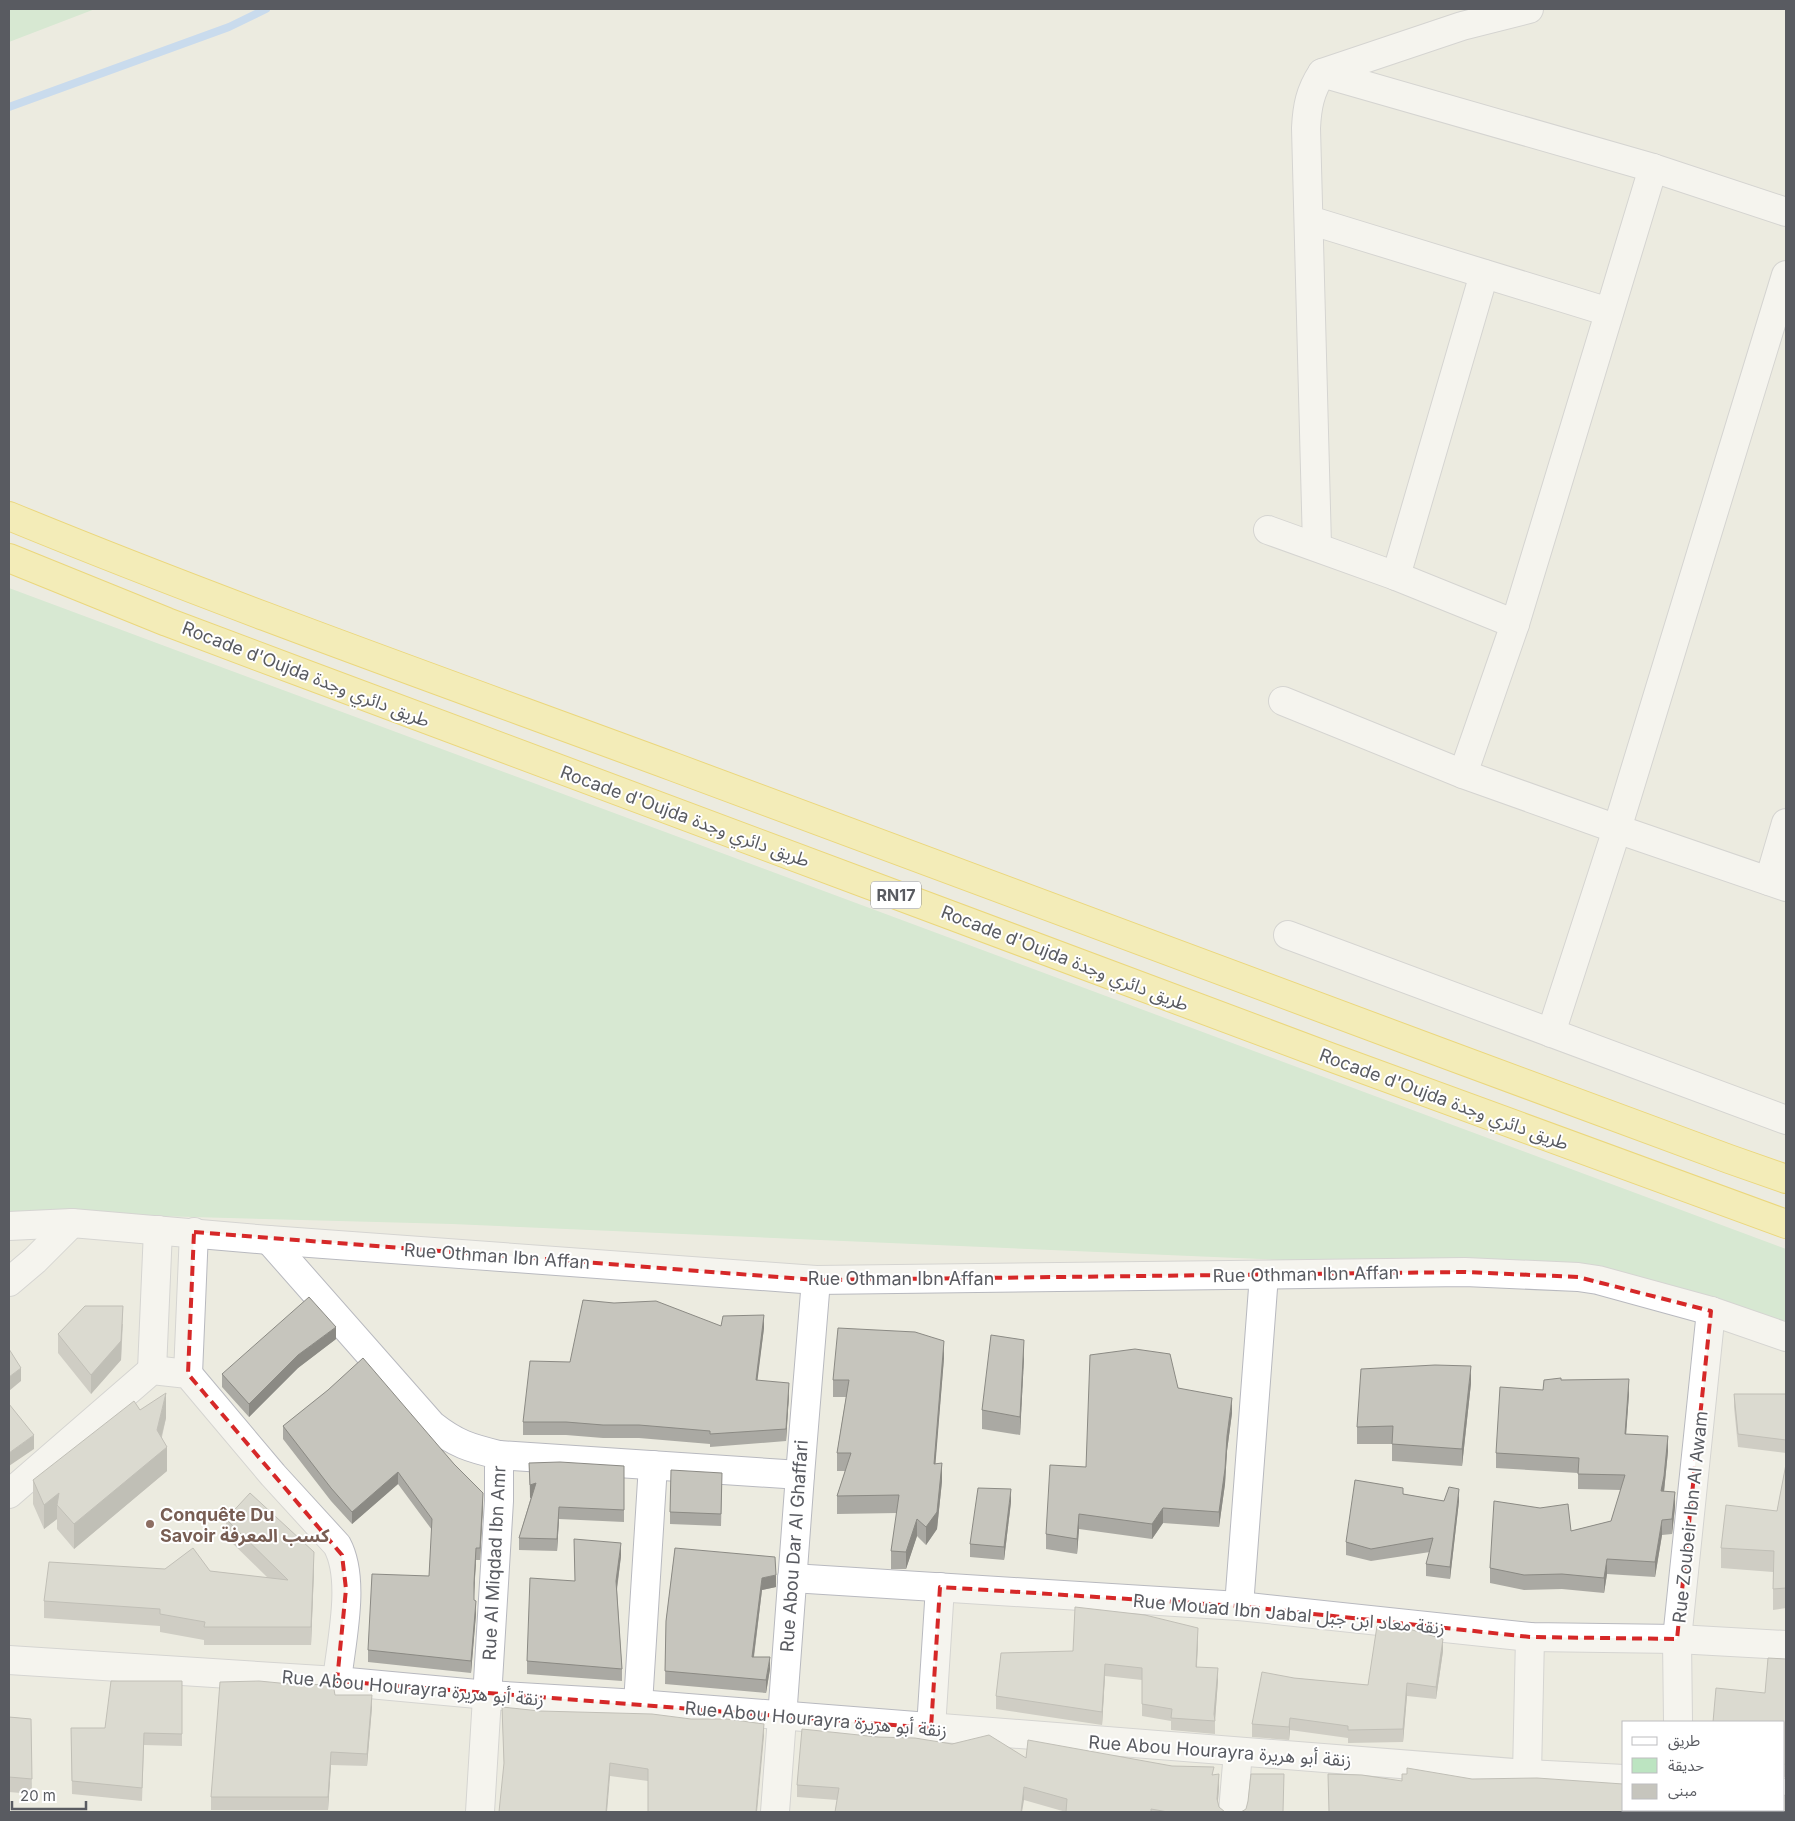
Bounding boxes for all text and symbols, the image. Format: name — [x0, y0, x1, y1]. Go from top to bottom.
street label: Rocade d'Oujda طريق دائري وجدة — [178, 617, 433, 734]
street label: Rocade d'Oujda طريق دائري وجدة — [557, 761, 812, 874]
road number: RN17 — [871, 882, 921, 908]
street label: Rocade d'Oujda طريق دائري وجدة — [937, 901, 1192, 1018]
street label: Rocade d'Oujda طريق دائري وجدة — [1316, 1044, 1571, 1157]
street label: Rue Othman Ibn Affan — [403, 1239, 591, 1273]
street label: Rue Othman Ibn Affan — [1212, 1262, 1400, 1286]
street label: Rue Othman Ibn Affan — [808, 1268, 994, 1289]
street label: Rue Zoubeir Ibn Al Awam — [1668, 1410, 1712, 1624]
street label: Rue Abou Dar Al Ghaffari — [776, 1439, 812, 1653]
street label: Rue Al Miqdad Ibn Amr — [478, 1465, 510, 1661]
place label: Conquête Du Savoir كسب المعرفة — [160, 1504, 330, 1547]
marker: Conquête Du Savoir كسب المعرفة — [144, 1518, 156, 1530]
street label: Rue Mouad Ibn Jabal زنقة معاد ابن جبل — [1132, 1590, 1446, 1639]
street label: Rue Abou Hourayra زنقة أبو هريرة — [281, 1666, 545, 1711]
street label: Rue Abou Hourayra زنقة أبو هريرة — [684, 1697, 948, 1742]
legend — [1622, 1721, 1785, 1811]
street label: Rue Abou Hourayra زنقة أبو هريرة — [1088, 1731, 1352, 1772]
text: طريق — [1668, 1731, 1700, 1751]
text: حديقة — [1668, 1756, 1704, 1775]
scale bar — [12, 1778, 86, 1810]
text: مبنى — [1668, 1781, 1697, 1800]
text: 20 m — [20, 1786, 56, 1805]

